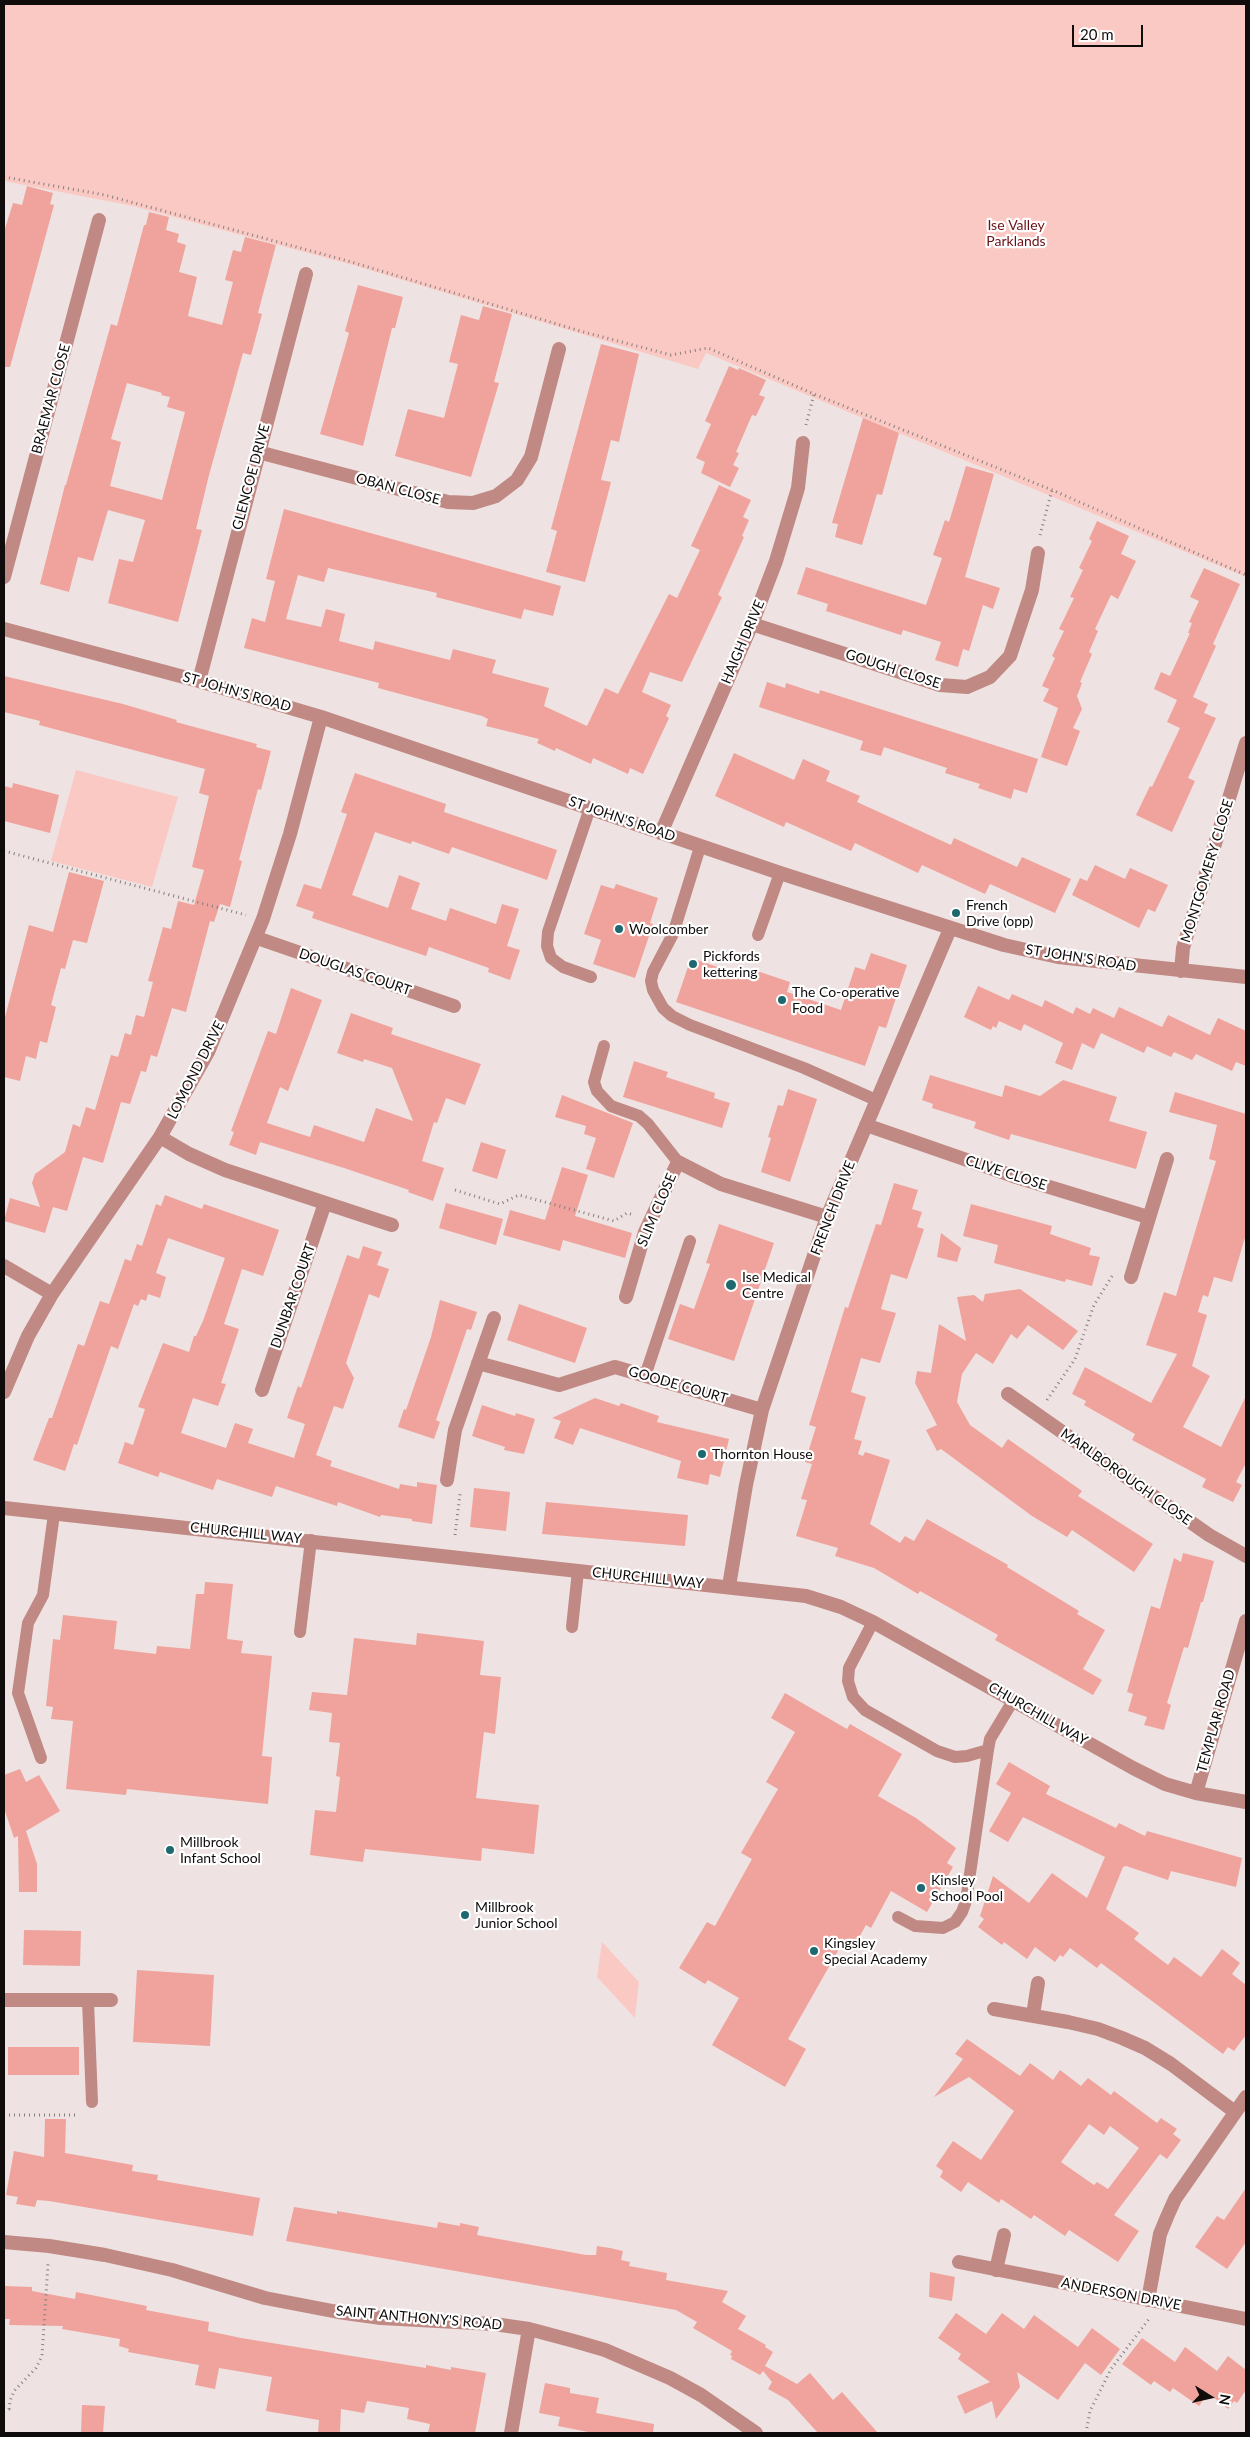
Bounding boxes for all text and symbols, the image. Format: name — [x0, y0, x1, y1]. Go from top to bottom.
scale bar — [1075, 15, 1146, 47]
text: 20 m — [1080, 25, 1114, 43]
park label: Ise Valley Parklands — [986, 217, 1046, 250]
street label: BRAEMAR CLOSE — [28, 342, 74, 456]
street label: GLENCOE DRIVE — [229, 422, 273, 532]
street label: OBAN CLOSE — [354, 470, 442, 508]
street label: HAIGH DRIVE — [718, 598, 768, 686]
street label: GOUGH CLOSE — [843, 646, 943, 692]
street label: ST JOHN'S ROAD — [181, 669, 293, 715]
street label: ST JOHN'S ROAD — [566, 793, 678, 845]
street label: MONTGOMERY CLOSE — [1177, 797, 1237, 945]
place label: French Drive (opp) — [966, 897, 1033, 930]
marker: French Drive (opp) — [950, 907, 962, 919]
place label: Woolcomber — [629, 921, 708, 937]
marker: Woolcomber — [613, 923, 625, 935]
street label: ST JOHN'S ROAD — [1025, 941, 1137, 975]
street label: DOUGLAS COURT — [297, 945, 413, 999]
place label: Pickfords kettering — [703, 948, 760, 980]
marker: Pickfords kettering — [687, 958, 699, 970]
place label: The Co-operative Food — [792, 984, 899, 1016]
marker: The Co-operative Food — [776, 994, 788, 1006]
street label: LOMOND DRIVE — [164, 1018, 228, 1122]
street label: CLIVE CLOSE — [963, 1152, 1049, 1194]
street label: FRENCH DRIVE — [807, 1158, 859, 1258]
street label: SLIM CLOSE — [634, 1171, 680, 1249]
street label: DUNBAR COURT — [267, 1241, 319, 1351]
place label: Ise Medical Centre — [742, 1269, 811, 1302]
marker: Ise Medical Centre — [724, 1278, 738, 1292]
street label: GOODE COURT — [627, 1363, 729, 1407]
street label: MARLBOROUGH CLOSE — [1057, 1425, 1195, 1529]
place label: Thornton House — [712, 1446, 813, 1462]
marker: Thornton House — [696, 1448, 708, 1460]
street label: CHURCHILL WAY — [189, 1519, 303, 1547]
street label: CHURCHILL WAY — [591, 1564, 705, 1592]
street label: TEMPLAR ROAD — [1193, 1667, 1239, 1775]
street label: CHURCHILL WAY — [985, 1679, 1091, 1749]
place label: Millbrook Infant School — [180, 1834, 261, 1866]
marker: Millbrook Infant School — [164, 1844, 176, 1856]
place label: Kinsley School Pool — [931, 1872, 1003, 1904]
marker: Kinsley School Pool — [915, 1882, 927, 1894]
place label: Millbrook Junior School — [475, 1899, 558, 1931]
marker: Millbrook Junior School — [459, 1909, 471, 1921]
place label: Kingsley Special Academy — [824, 1935, 927, 1968]
marker: Kingsley Special Academy — [808, 1945, 820, 1957]
street label: ANDERSON DRIVE — [1060, 2274, 1182, 2314]
street label: SAINT ANTHONY'S ROAD — [335, 2302, 503, 2334]
north arrow — [1185, 2372, 1235, 2422]
text: N — [1216, 2393, 1235, 2406]

